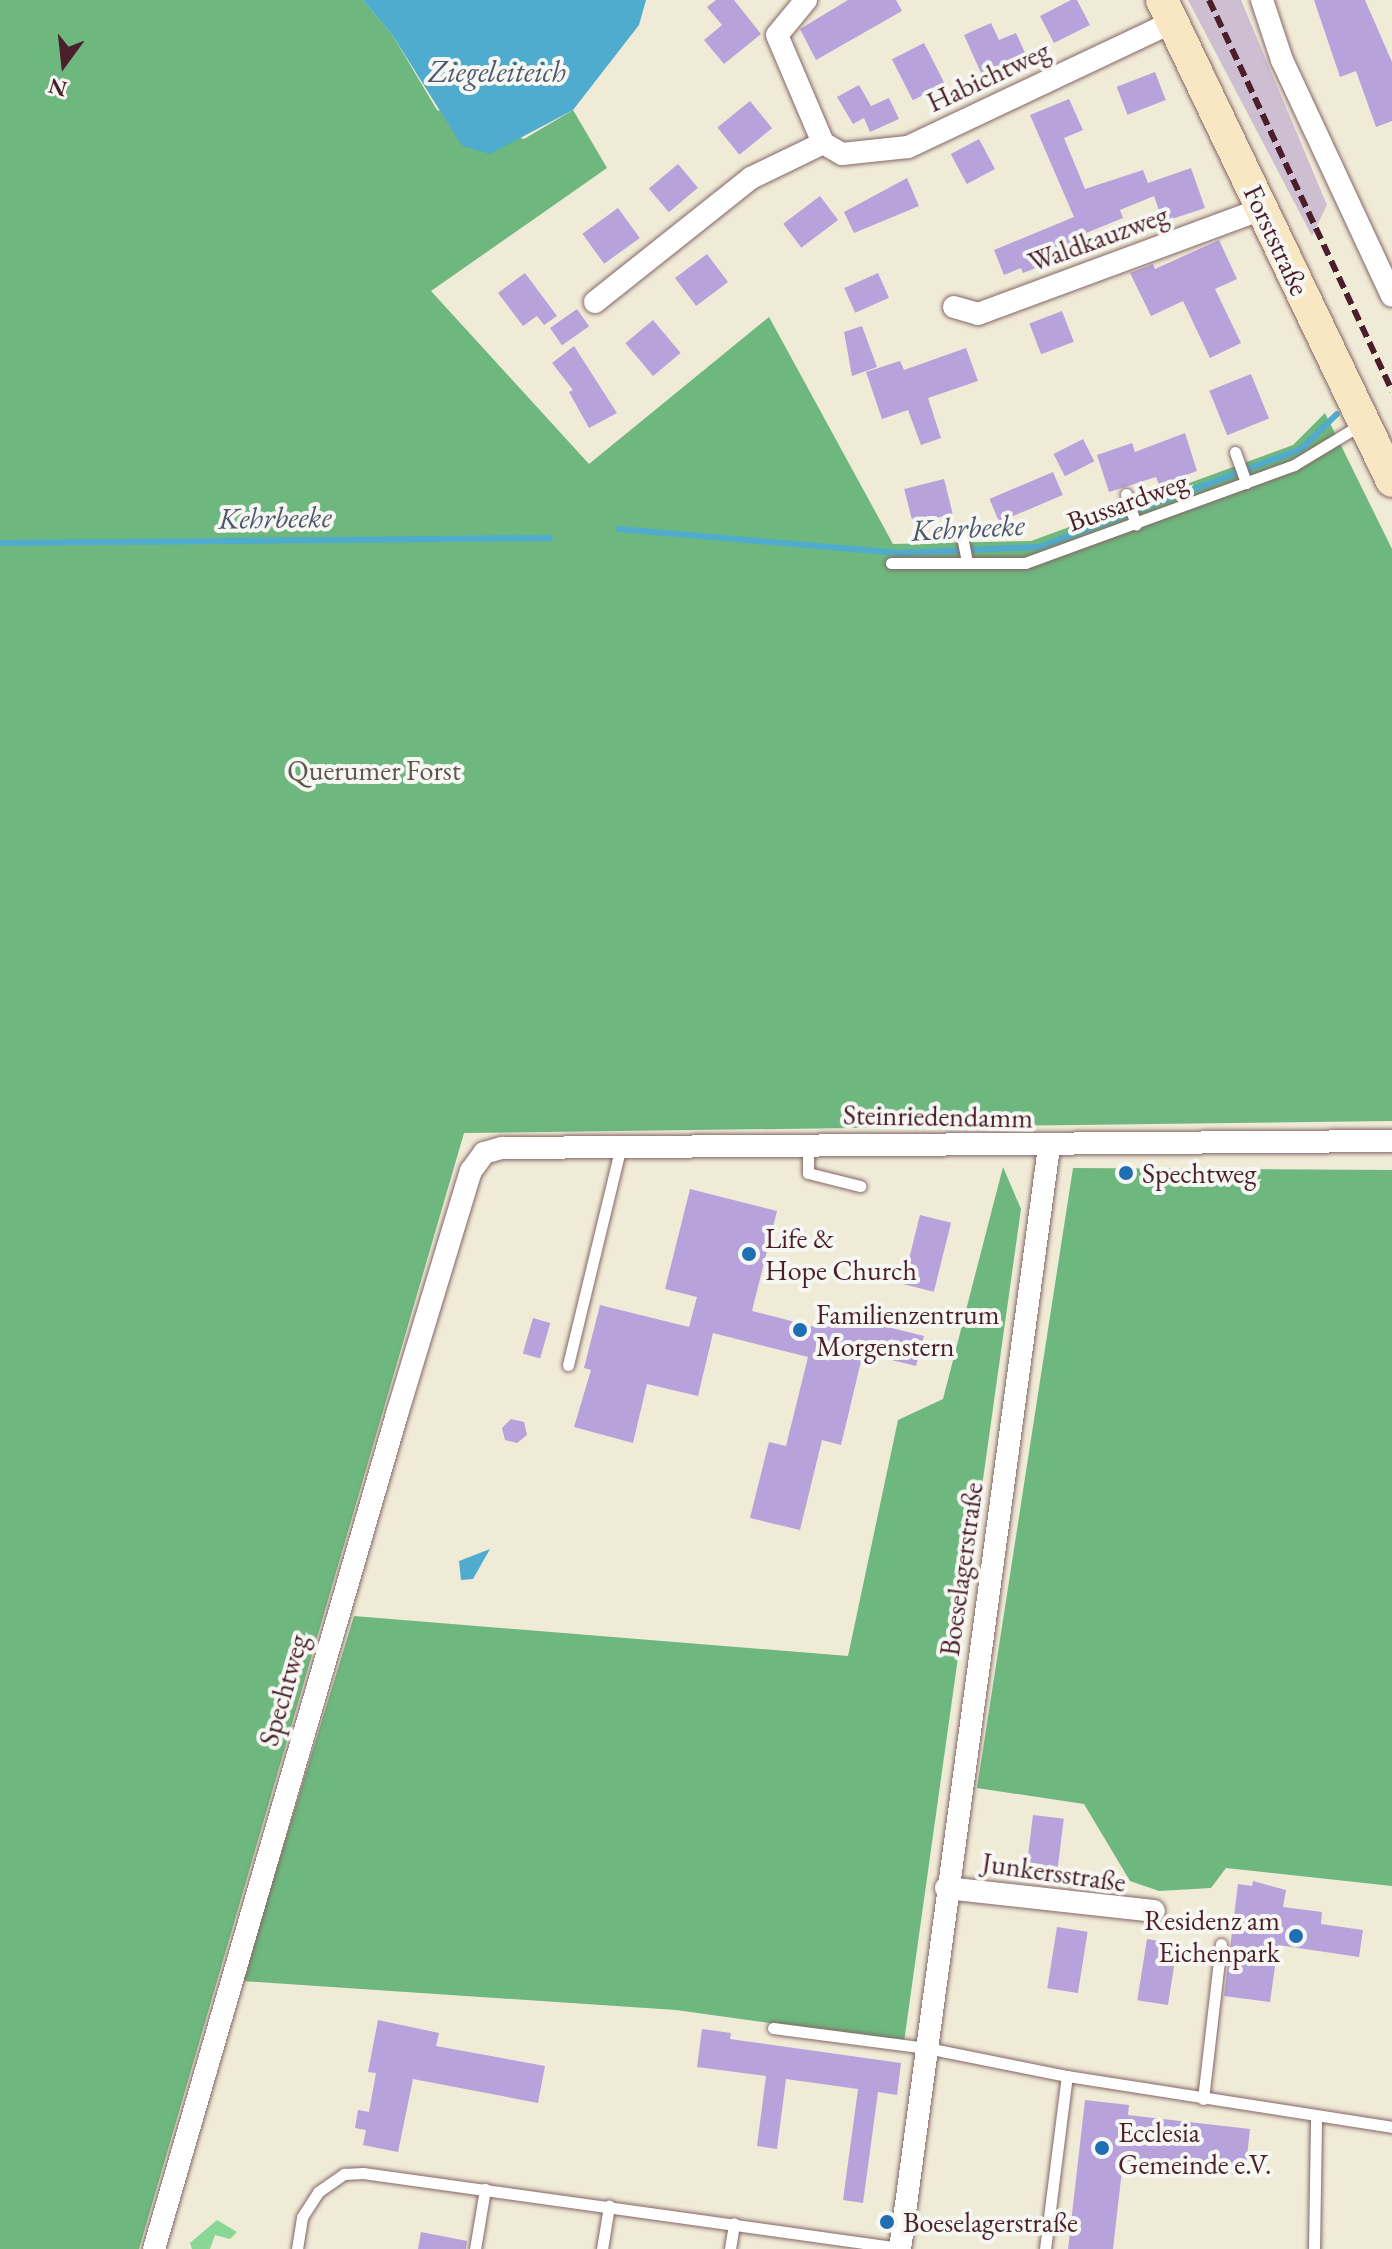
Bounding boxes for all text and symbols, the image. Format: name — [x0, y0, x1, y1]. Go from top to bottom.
north arrow — [24, 24, 104, 104]
street label: Habichtweg — [921, 33, 1055, 119]
water label: Ziegeleiteich — [428, 54, 566, 90]
text: N — [45, 71, 70, 104]
street label: Forststraße — [1237, 179, 1317, 301]
street label: Waldkauzweg — [1024, 197, 1172, 279]
street label: Bussardweg — [1062, 464, 1192, 538]
water label: Kehrbeeke — [218, 499, 332, 537]
water label: Kehrbeeke — [910, 507, 1026, 549]
park label: Querumer Forst — [287, 753, 461, 787]
street label: Steinriedendamm — [843, 1098, 1033, 1134]
place label: Spechtweg — [1142, 1156, 1256, 1190]
marker: Spechtweg — [1117, 1164, 1135, 1182]
place label: Life & Hope Church — [765, 1221, 917, 1287]
marker: Life & Hope Church — [740, 1245, 758, 1263]
place label: Familienzentrum Morgenstern — [816, 1297, 1000, 1363]
marker: Familienzentrum Morgenstern — [791, 1321, 809, 1339]
street label: Boeselagerstraße — [932, 1480, 990, 1658]
street label: Spechtweg — [251, 1630, 315, 1750]
street label: Junkersstraße — [980, 1845, 1128, 1899]
place label: Residenz am Eichenpark — [1144, 1903, 1280, 1969]
marker: Residenz am Eichenpark — [1287, 1927, 1305, 1945]
place label: Ecclesia Gemeinde e.V. — [1118, 2115, 1271, 2181]
marker: Ecclesia Gemeinde e.V. — [1093, 2139, 1111, 2157]
place label: Boeselagerstraße — [903, 2205, 1078, 2239]
marker: Boeselagerstraße — [878, 2213, 896, 2231]

